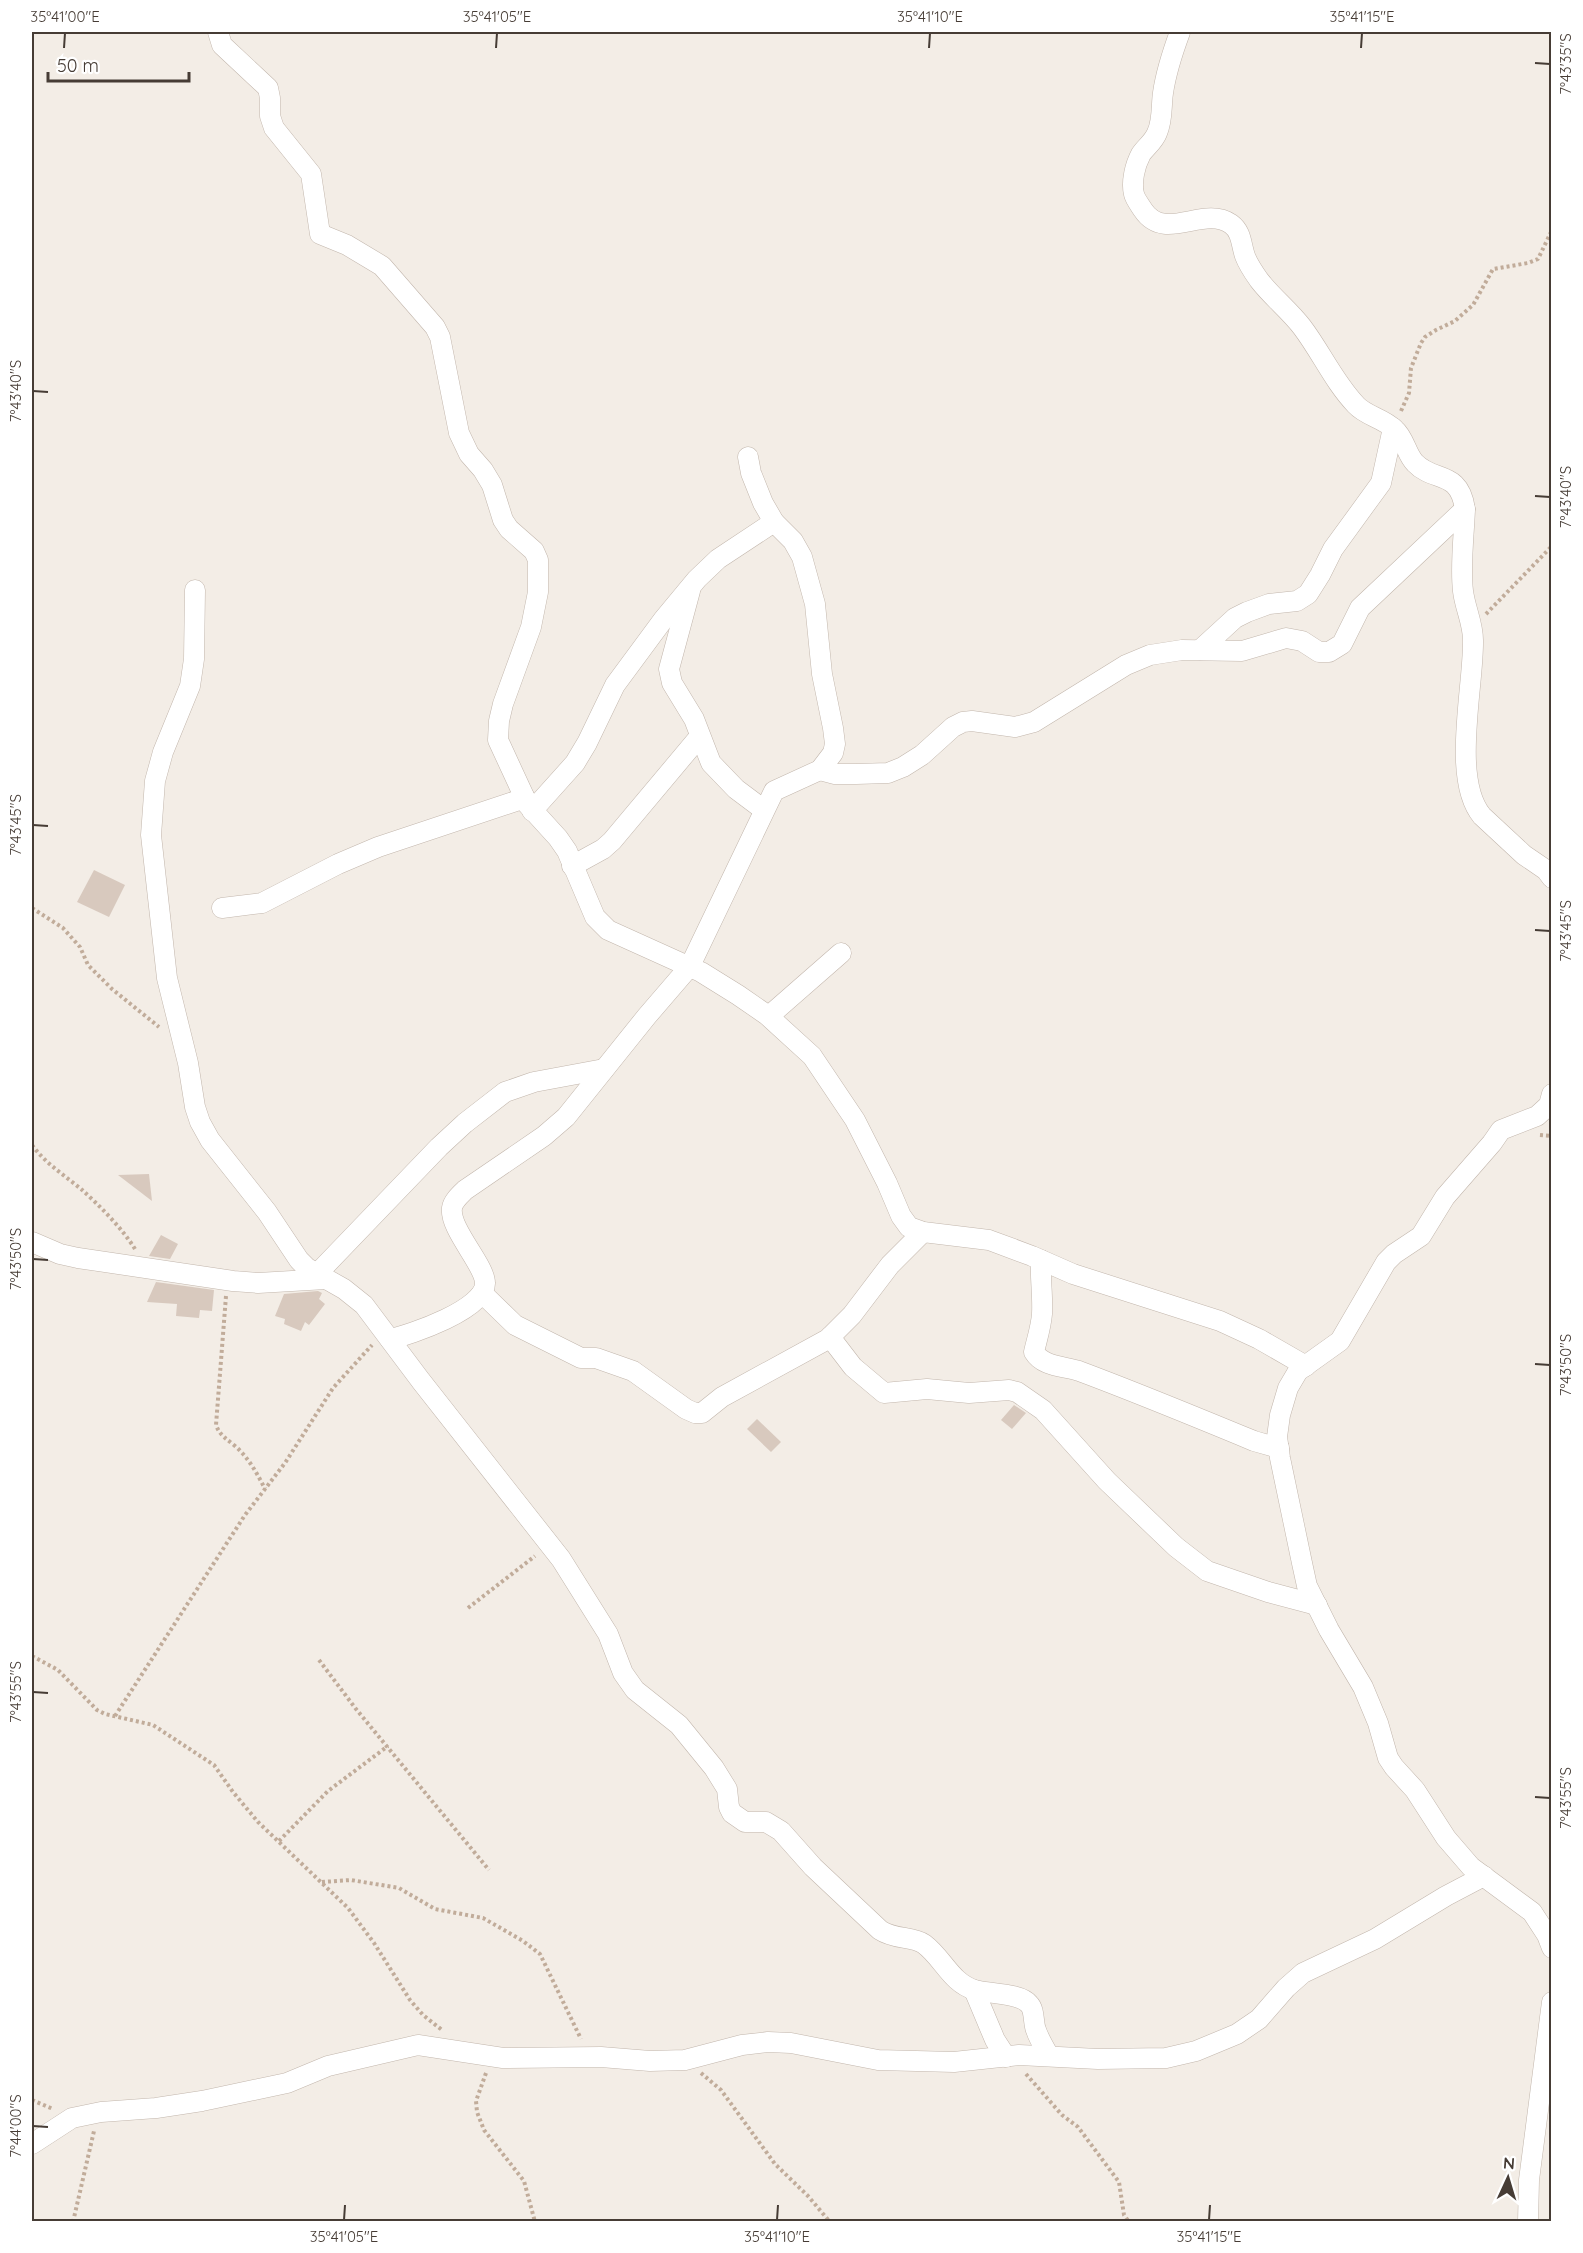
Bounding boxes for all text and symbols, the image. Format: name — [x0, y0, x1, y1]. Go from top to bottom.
text: 35°41'00"E — [30, 7, 100, 26]
text: 35°41'05"E — [463, 7, 531, 26]
text: 35°41'10"E — [897, 7, 963, 26]
text: 35°41'15"E — [1329, 7, 1395, 26]
text: 7°43'35"S — [1556, 33, 1575, 95]
scale bar — [48, 45, 189, 83]
text: 50 m — [57, 54, 99, 77]
text: 7°43'40"S — [6, 360, 25, 422]
text: 7°43'40"S — [1556, 466, 1575, 528]
text: 7°43'45"S — [6, 794, 25, 856]
text: 7°43'45"S — [1556, 900, 1575, 962]
text: 7°43'50"S — [6, 1228, 25, 1290]
text: 7°43'50"S — [1556, 1334, 1575, 1396]
text: 7°43'55"S — [6, 1661, 25, 1723]
text: 7°43'55"S — [1556, 1767, 1575, 1829]
text: 7°44'00"S — [6, 2094, 25, 2158]
north arrow — [1478, 2148, 1538, 2208]
text: N — [1502, 2153, 1516, 2173]
text: 35°41'05"E — [310, 2227, 378, 2246]
text: 35°41'10"E — [744, 2227, 810, 2246]
text: 35°41'15"E — [1176, 2227, 1242, 2246]

